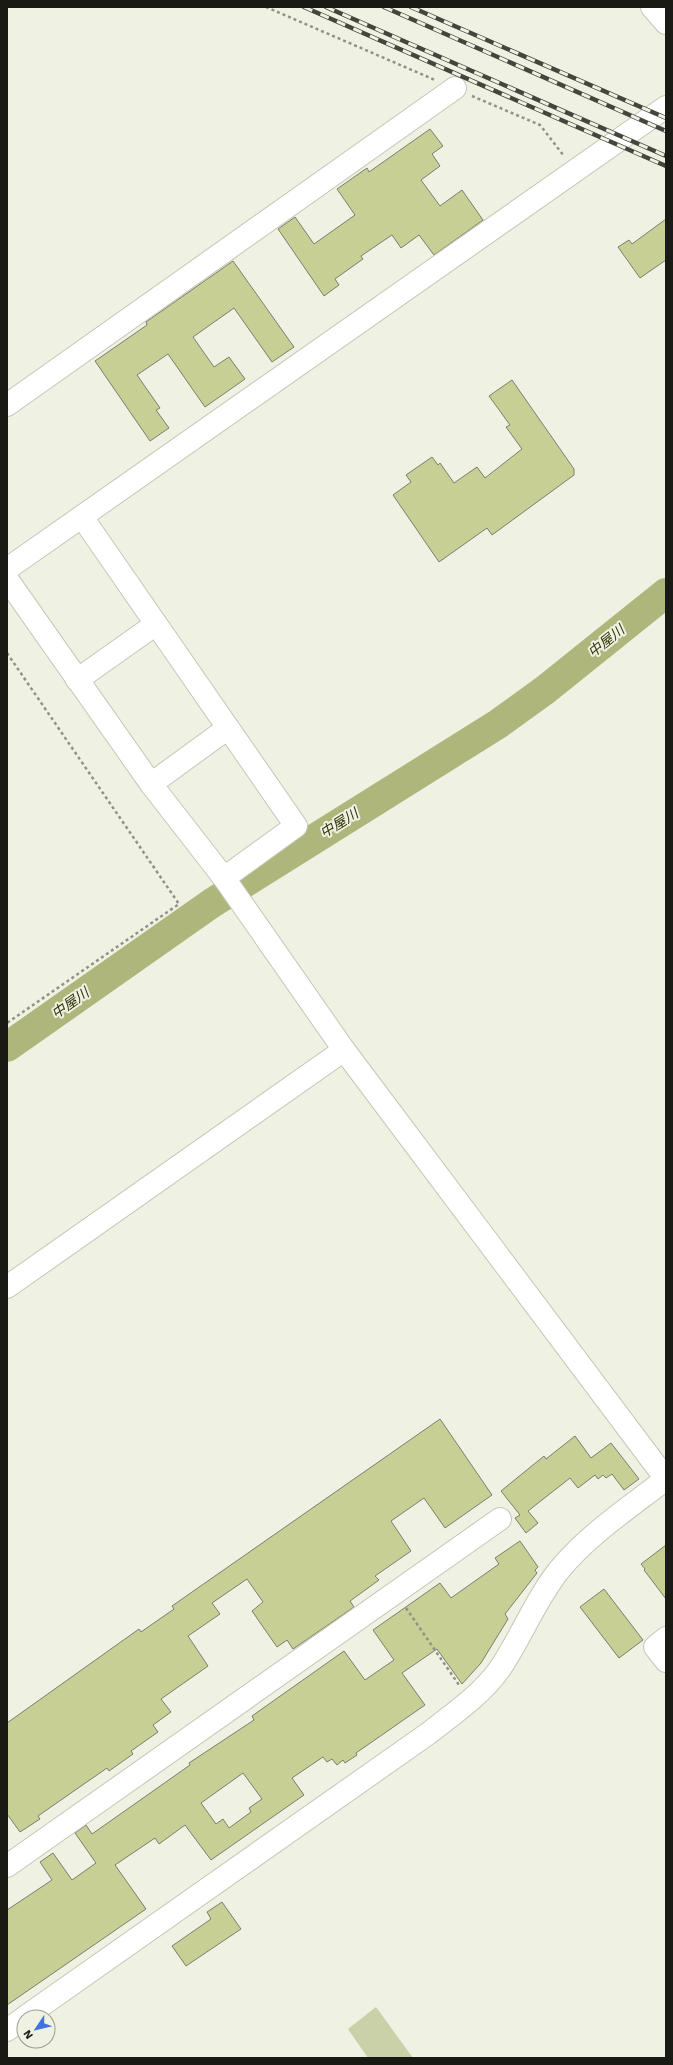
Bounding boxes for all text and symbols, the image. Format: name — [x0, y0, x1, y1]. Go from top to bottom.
water label: 中屋川 — [585, 620, 629, 660]
water label: 中屋川 — [317, 804, 363, 841]
water label: 中屋川 — [48, 983, 93, 1022]
north arrow — [16, 2009, 56, 2049]
text: N — [21, 2027, 36, 2042]

